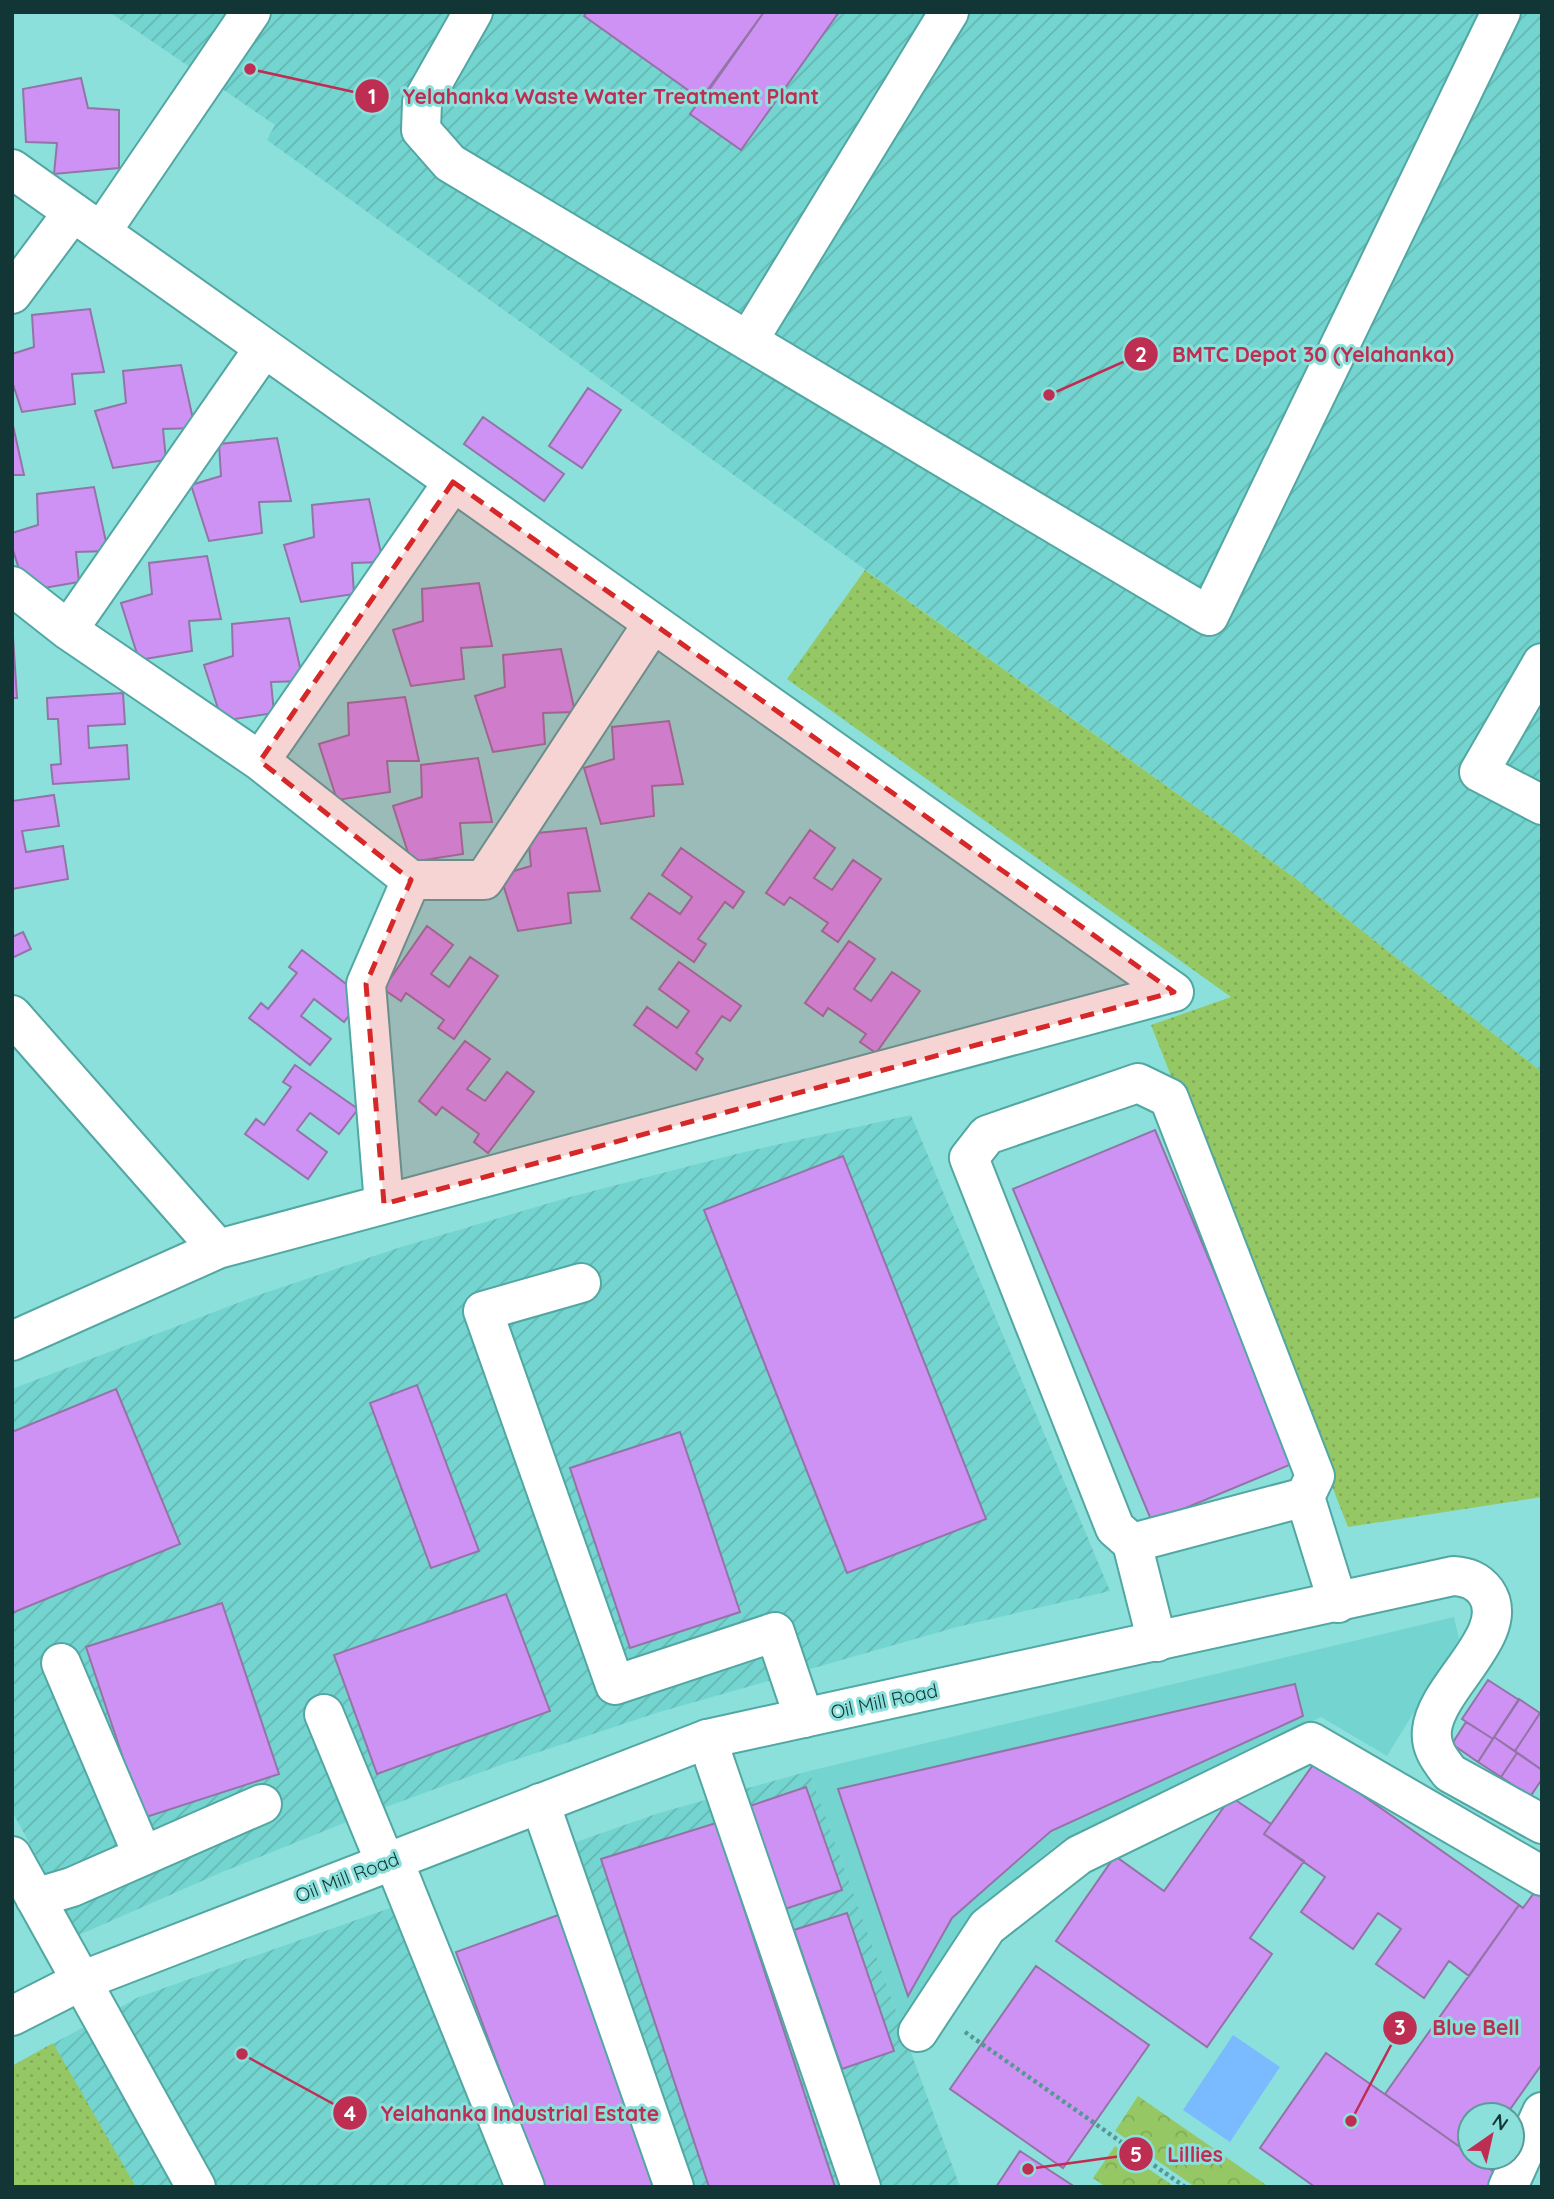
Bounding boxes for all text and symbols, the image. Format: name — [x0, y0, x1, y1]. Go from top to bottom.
callout: Yelahanka Waste Water Treatment Plant — [354, 75, 834, 117]
text: 1 — [368, 83, 376, 109]
text: Yelahanka Waste Water Treatment Plant — [403, 83, 819, 109]
callout: BMTC Depot 30 (Yelahanka) — [1123, 333, 1468, 375]
text: 2 — [1135, 341, 1147, 367]
text: BMTC Depot 30 (Yelahanka) — [1172, 341, 1454, 367]
street label: Oil Mill Road — [828, 1678, 940, 1724]
street label: Oil Mill Road — [292, 1846, 402, 1908]
callout: Blue Bell — [1383, 2007, 1533, 2049]
text: 3 — [1394, 2014, 1406, 2040]
text: Blue Bell — [1432, 2014, 1520, 2040]
callout: Yelahanka Industrial Estate — [332, 2092, 673, 2134]
text: 4 — [344, 2100, 356, 2126]
text: Yelahanka Industrial Estate — [381, 2100, 659, 2126]
north arrow — [1456, 2101, 1526, 2171]
text: N — [1488, 2108, 1513, 2136]
callout: Lillies — [1118, 2133, 1237, 2175]
text: 5 — [1130, 2141, 1142, 2167]
text: Lillies — [1167, 2141, 1223, 2167]

